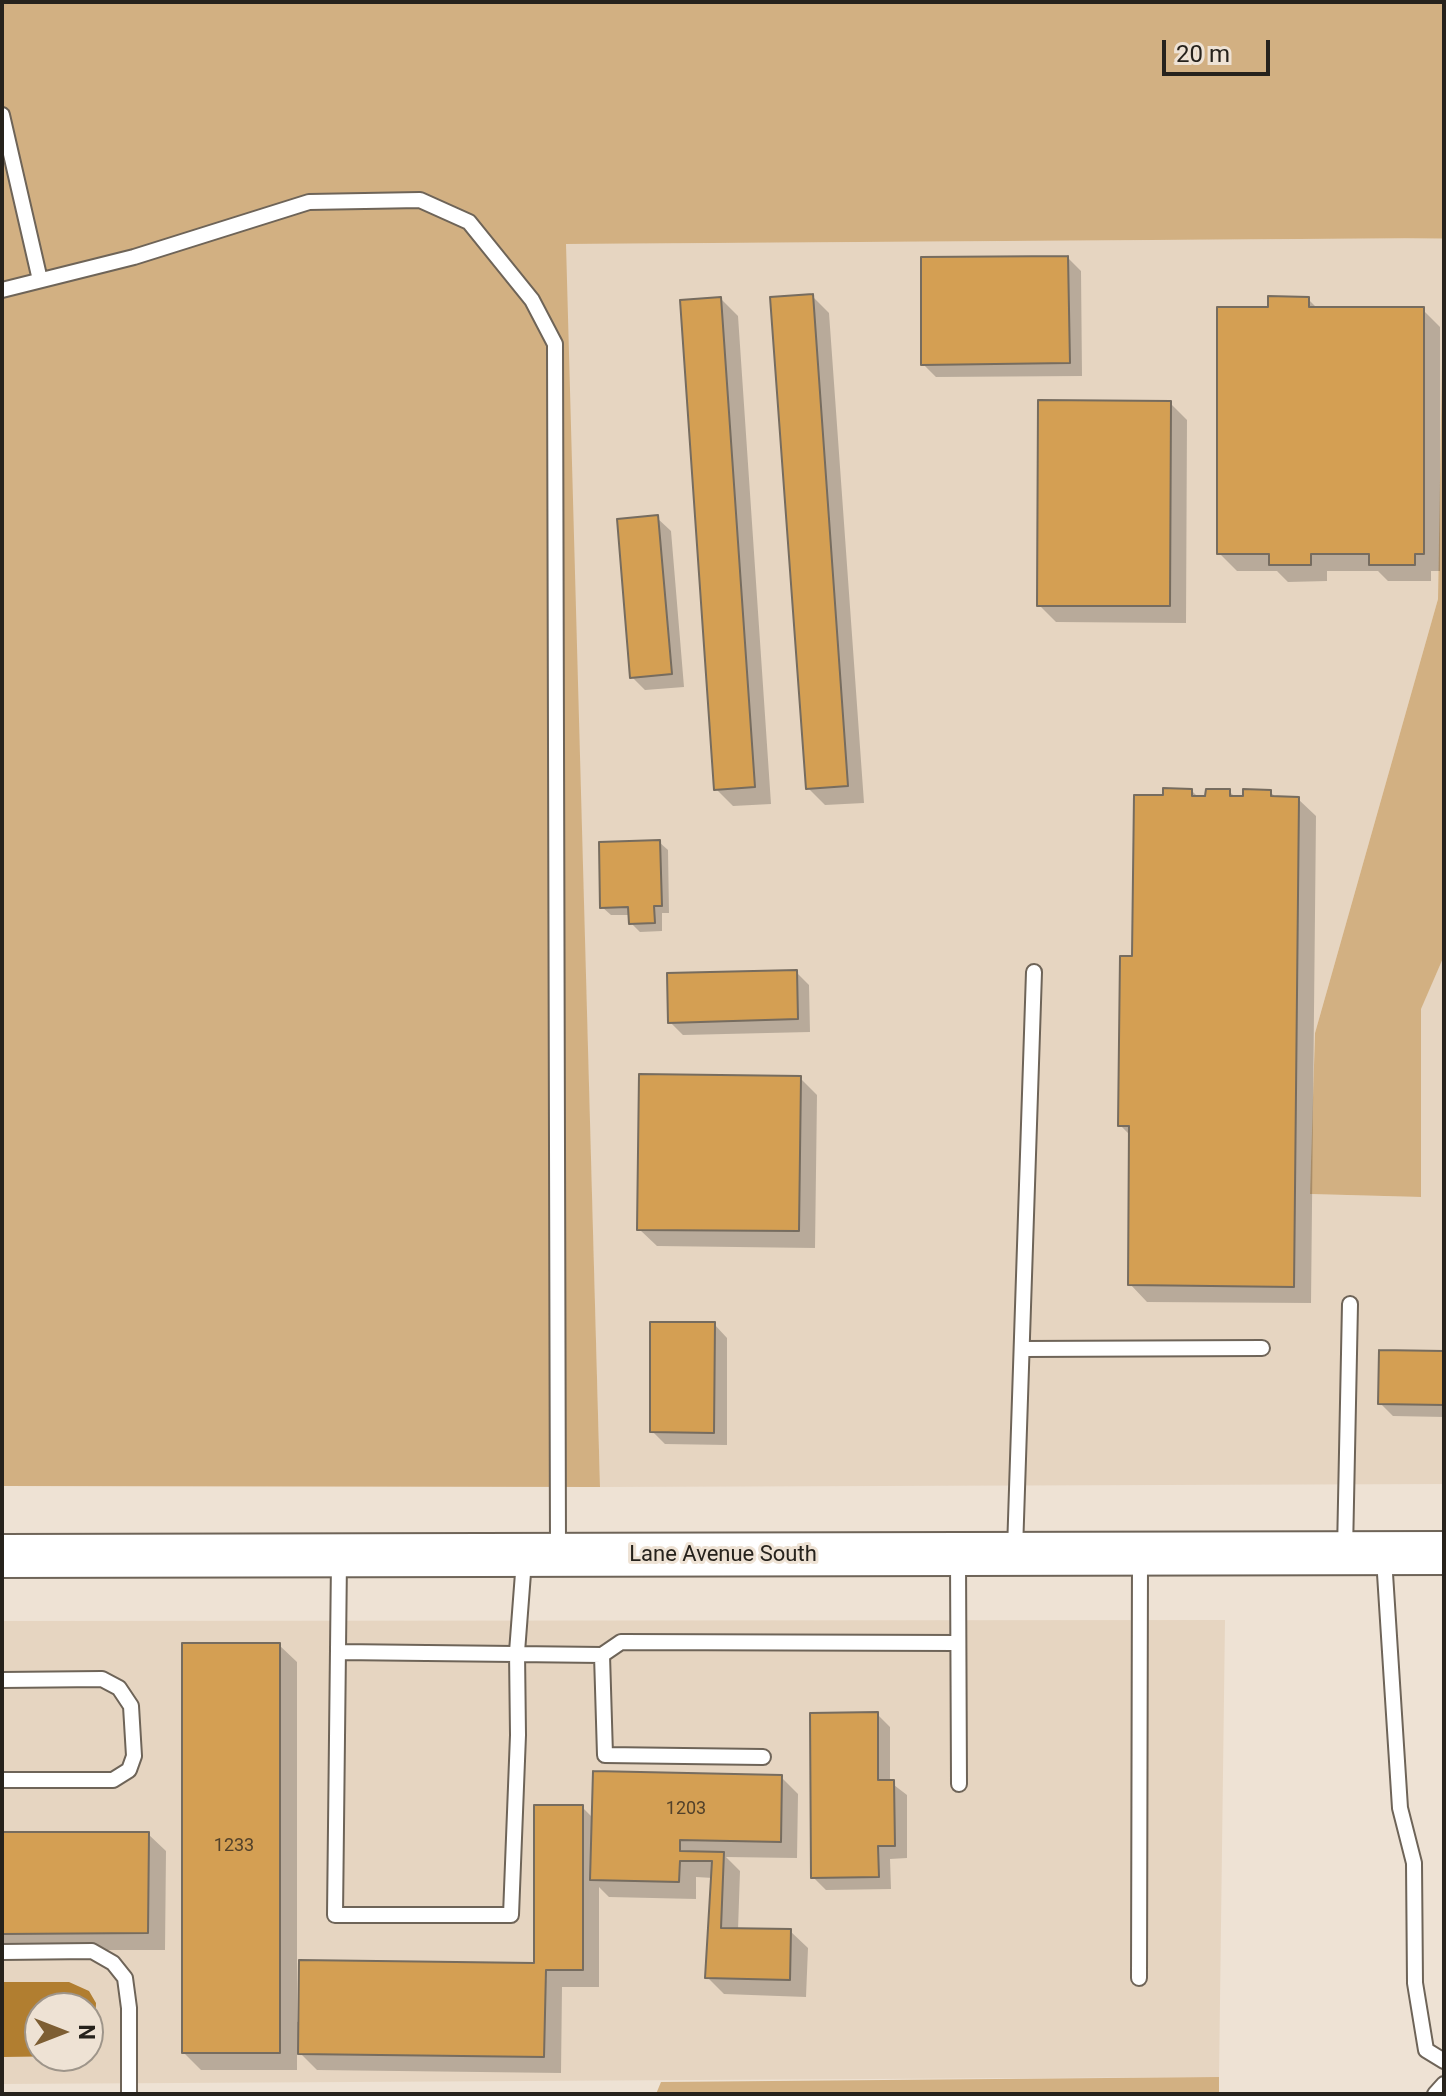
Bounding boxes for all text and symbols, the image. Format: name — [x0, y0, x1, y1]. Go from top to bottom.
scale bar — [1166, 24, 1274, 74]
text: 20 m — [1176, 40, 1230, 68]
street label: Lane Avenue South — [629, 1542, 817, 1568]
house number: 1203 — [666, 1798, 706, 1820]
house number: 1233 — [214, 1835, 254, 1857]
north arrow — [24, 1992, 104, 2072]
text: N — [74, 2024, 99, 2040]

